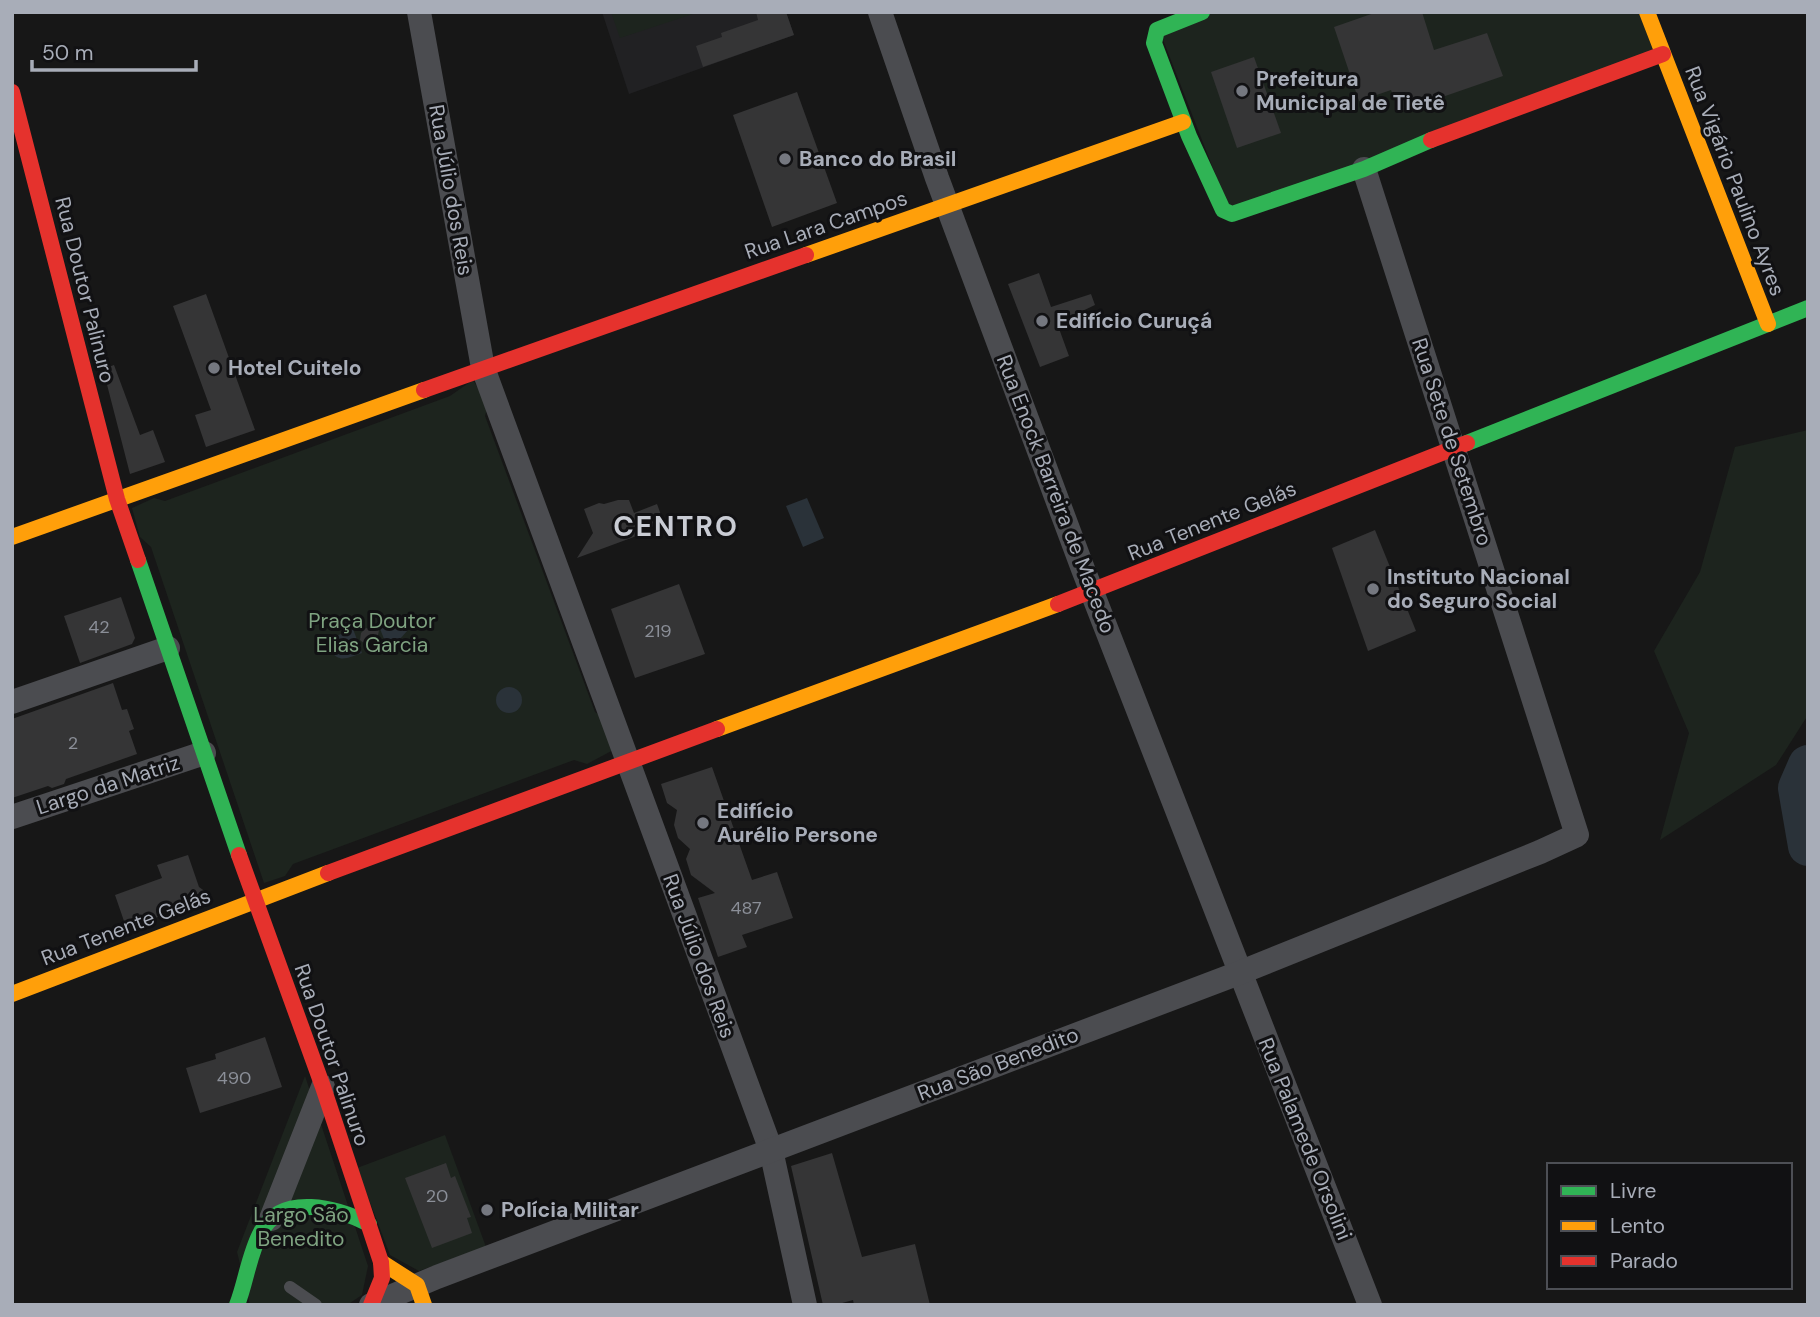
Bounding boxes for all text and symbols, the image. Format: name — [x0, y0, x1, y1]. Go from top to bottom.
scale bar — [32, 28, 196, 72]
text: 50 m — [42, 39, 93, 67]
street label: Rua Vigário Paulino Ayres — [1678, 62, 1792, 300]
place label: Prefeitura Municipal de Tietê — [1256, 65, 1445, 117]
marker: Prefeitura Municipal de Tietê — [1234, 83, 1250, 99]
street label: Rua Júlio dos Reis — [422, 102, 480, 278]
place label: Banco do Brasil — [799, 145, 956, 173]
marker: Banco do Brasil — [777, 151, 793, 167]
street label: Rua Lara Campos — [741, 184, 911, 266]
street label: Rua Doutor Palinuro — [48, 194, 122, 386]
place label: Edifício Curuçá — [1056, 307, 1212, 335]
marker: Edifício Curuçá — [1034, 313, 1050, 329]
street label: Rua Sete de Setembro — [1405, 335, 1499, 549]
street label: Rua Enock Barreira de Macedo — [990, 351, 1122, 637]
place label: Hotel Cuitelo — [228, 354, 361, 382]
marker: Hotel Cuitelo — [206, 360, 222, 376]
street label: Rua Tenente Gelás — [1124, 474, 1300, 568]
district label: CENTRO — [613, 508, 739, 545]
place label: Instituto Nacional do Seguro Social — [1387, 563, 1570, 615]
marker: Instituto Nacional do Seguro Social — [1365, 581, 1381, 597]
park label: Praça Doutor Elias Garcia — [308, 607, 436, 659]
house number: 42 — [88, 615, 110, 639]
house number: 219 — [644, 619, 672, 643]
house number: 2 — [68, 731, 78, 755]
street label: Largo da Matriz — [33, 749, 183, 821]
place label: Edifício Aurélio Persone — [717, 797, 878, 849]
marker: Edifício Aurélio Persone — [695, 815, 711, 831]
street label: Rua Júlio dos Reis — [656, 870, 742, 1042]
street label: Rua Tenente Gelás — [37, 882, 215, 972]
house number: 487 — [730, 896, 762, 920]
street label: Rua Doutor Palinuro — [288, 960, 376, 1150]
street label: Rua São Benedito — [913, 1020, 1083, 1108]
street label: Rua Palamede Orsolini — [1252, 1034, 1358, 1244]
house number: 490 — [217, 1066, 251, 1090]
legend — [1547, 1163, 1792, 1289]
text: Livre — [1610, 1177, 1657, 1205]
house number: 20 — [426, 1184, 448, 1208]
place label: Polícia Militar — [501, 1196, 639, 1224]
park label: Largo São Benedito — [253, 1201, 349, 1253]
marker: Polícia Militar — [479, 1202, 495, 1218]
text: Lento — [1610, 1212, 1665, 1240]
text: Parado — [1610, 1247, 1678, 1275]

